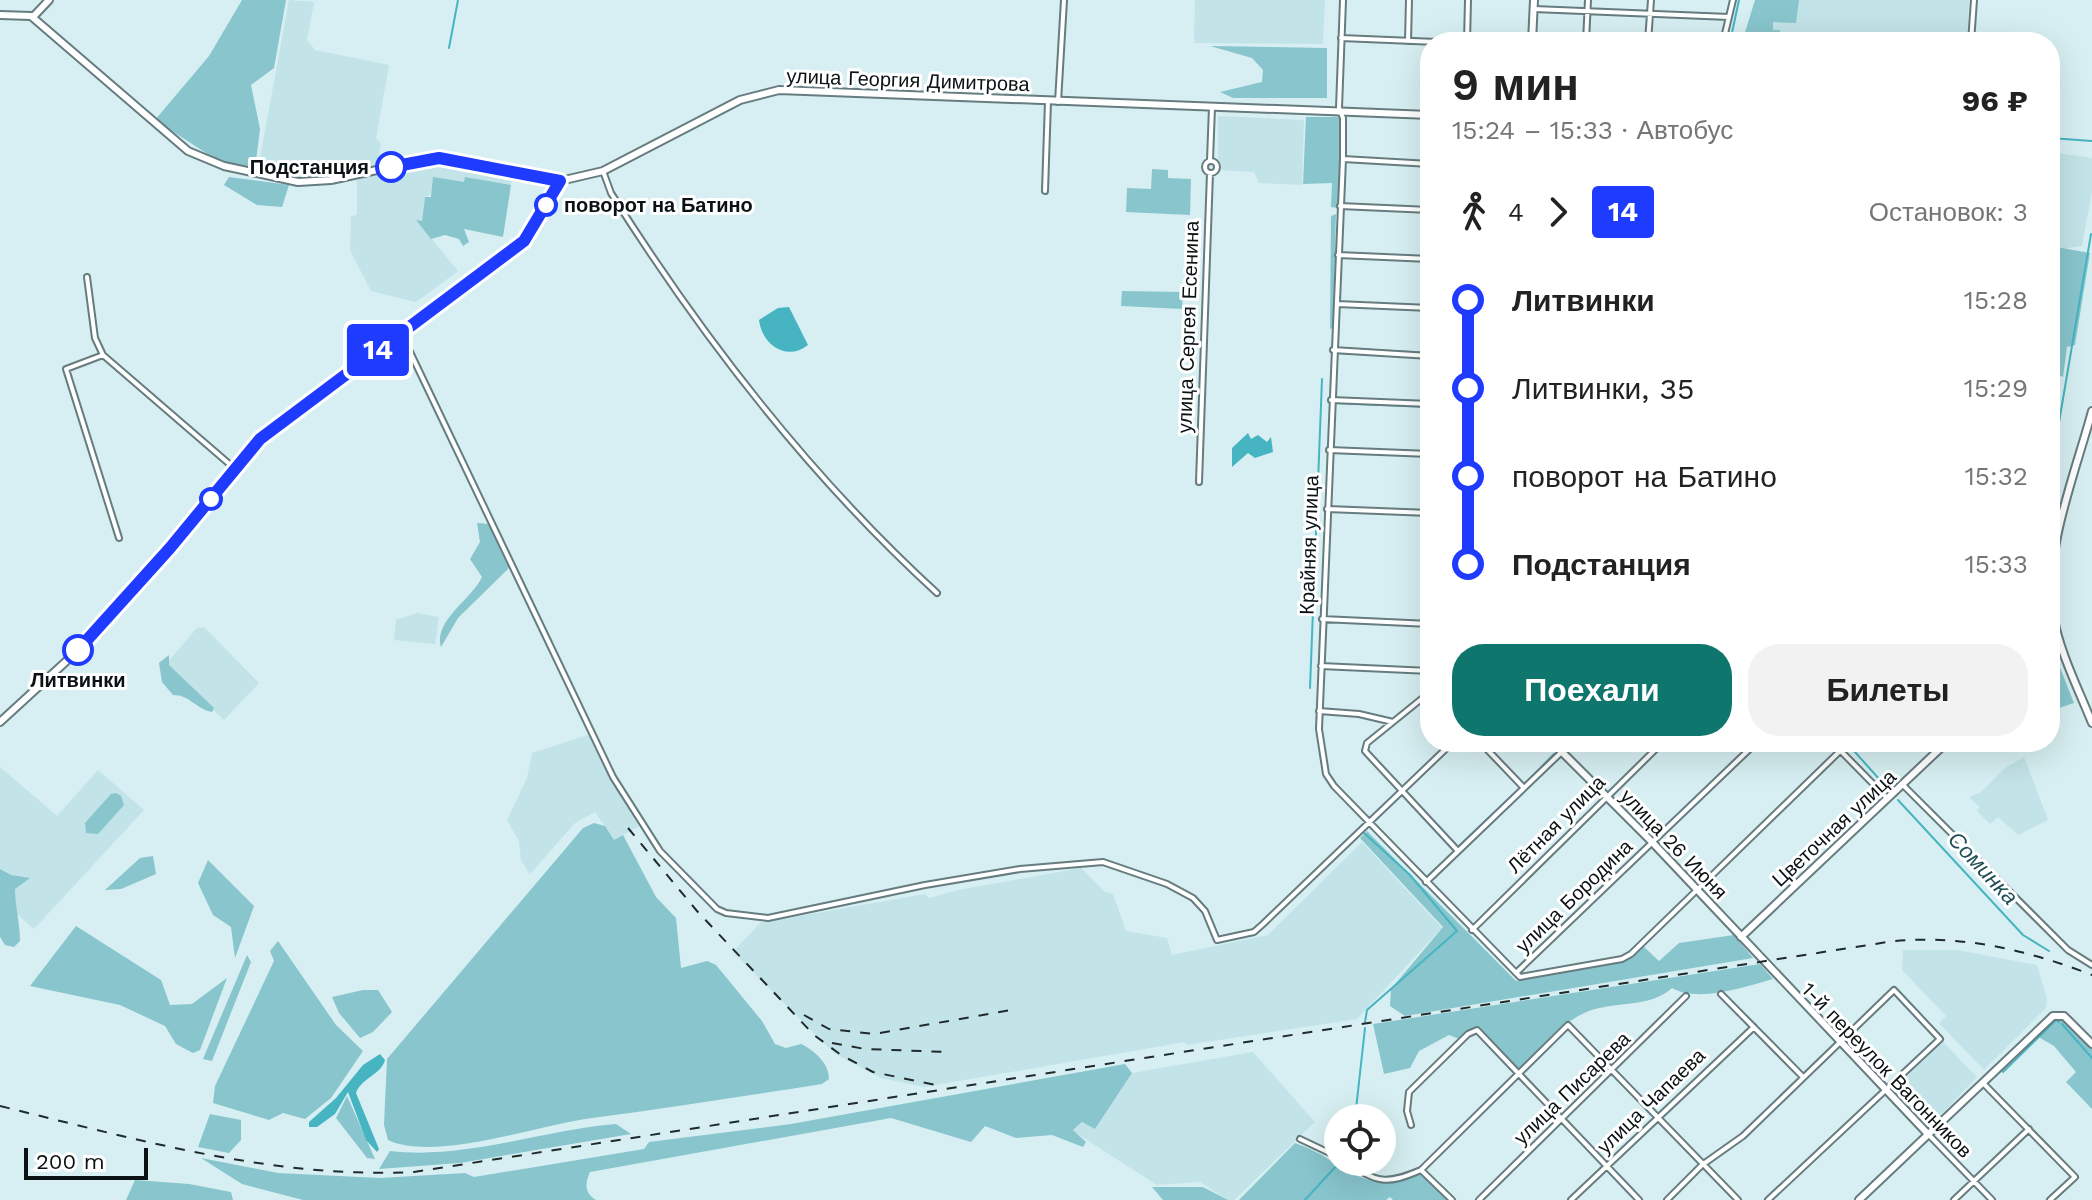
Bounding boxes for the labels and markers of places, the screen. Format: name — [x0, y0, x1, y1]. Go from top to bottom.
marker: Подстанция — [376, 152, 406, 182]
place label: Подстанция — [250, 155, 369, 179]
place label: поворот на Батино — [564, 193, 753, 217]
marker: поворот на Батино — [535, 194, 557, 216]
unlabelled marker — [200, 488, 222, 510]
marker: Литвинки — [63, 635, 93, 665]
place label: Литвинки — [30, 668, 126, 692]

